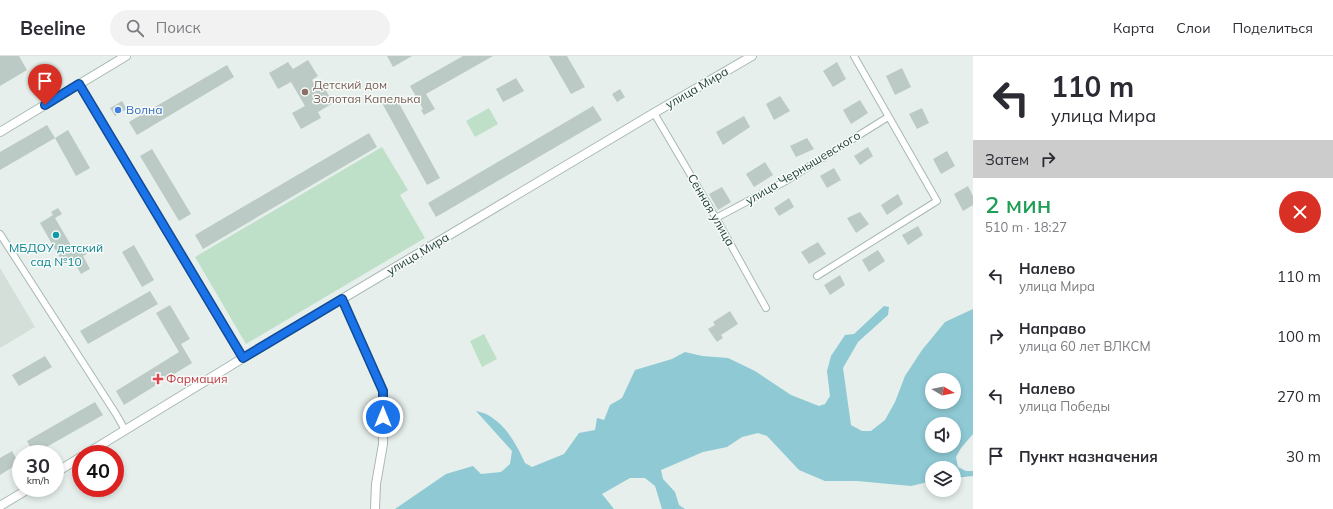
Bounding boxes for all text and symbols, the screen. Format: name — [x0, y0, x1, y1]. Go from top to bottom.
search box — [110, 10, 390, 46]
text: Beeline — [20, 16, 86, 40]
icon: search — [124, 17, 146, 39]
text: Поиск — [156, 18, 201, 37]
text: Карта — [1113, 19, 1154, 37]
text: Слои — [1176, 19, 1211, 37]
text: Поделиться — [1233, 19, 1313, 37]
pin — [28, 64, 62, 105]
street label: улица Мира — [663, 64, 731, 112]
text: 110 m — [1051, 69, 1134, 104]
icon: arrive — [34, 70, 56, 92]
icon: left — [985, 72, 1037, 124]
place label: Детский дом Золотая Капелька — [313, 77, 421, 106]
marker: Детский дом Золотая Капелька — [300, 87, 310, 97]
place label: Волна — [126, 102, 163, 117]
text: улица Мира — [1051, 104, 1156, 127]
marker: Волна — [113, 105, 123, 115]
street label: улица Чернышевского — [743, 127, 863, 208]
icon: right — [1037, 148, 1059, 170]
text: Затем — [985, 150, 1029, 169]
street label: Сенная улица — [685, 171, 738, 249]
text: 2 мин — [985, 189, 1051, 219]
button: close — [1279, 191, 1321, 233]
text: 510 m · 18:27 — [985, 219, 1067, 235]
street label: улица Мира — [384, 229, 452, 278]
marker: МБДОУ детский сад №10 — [51, 230, 61, 240]
place label: МБДОУ детский сад №10 — [9, 240, 103, 269]
text: Налево — [1019, 259, 1075, 278]
icon: left — [985, 265, 1007, 287]
text: 110 m — [1277, 267, 1321, 286]
text: улица Мира — [1019, 278, 1095, 294]
text: Направо — [1019, 319, 1086, 338]
icon: right — [985, 325, 1007, 347]
text: 100 m — [1277, 327, 1321, 346]
text: улица 60 лет ВЛКСМ — [1019, 338, 1151, 354]
place label: Фармация — [166, 371, 228, 386]
north arrow — [925, 373, 961, 409]
map controls — [925, 373, 961, 497]
marker: Фармация — [153, 374, 163, 384]
text: Налево — [1019, 379, 1075, 398]
icon: left — [985, 385, 1007, 407]
text: 270 m — [1277, 387, 1321, 406]
position arrow — [362, 396, 404, 438]
text: улица Победы — [1019, 398, 1110, 414]
button: sound — [925, 417, 961, 453]
speed limit sign: 40 — [72, 445, 124, 497]
icon: arrive — [985, 445, 1007, 467]
text: Пункт назначения — [1019, 447, 1158, 466]
text: 30 m — [1286, 447, 1321, 466]
text: 30 — [26, 453, 50, 478]
button: layers — [925, 461, 961, 497]
text: km/h — [27, 474, 49, 487]

